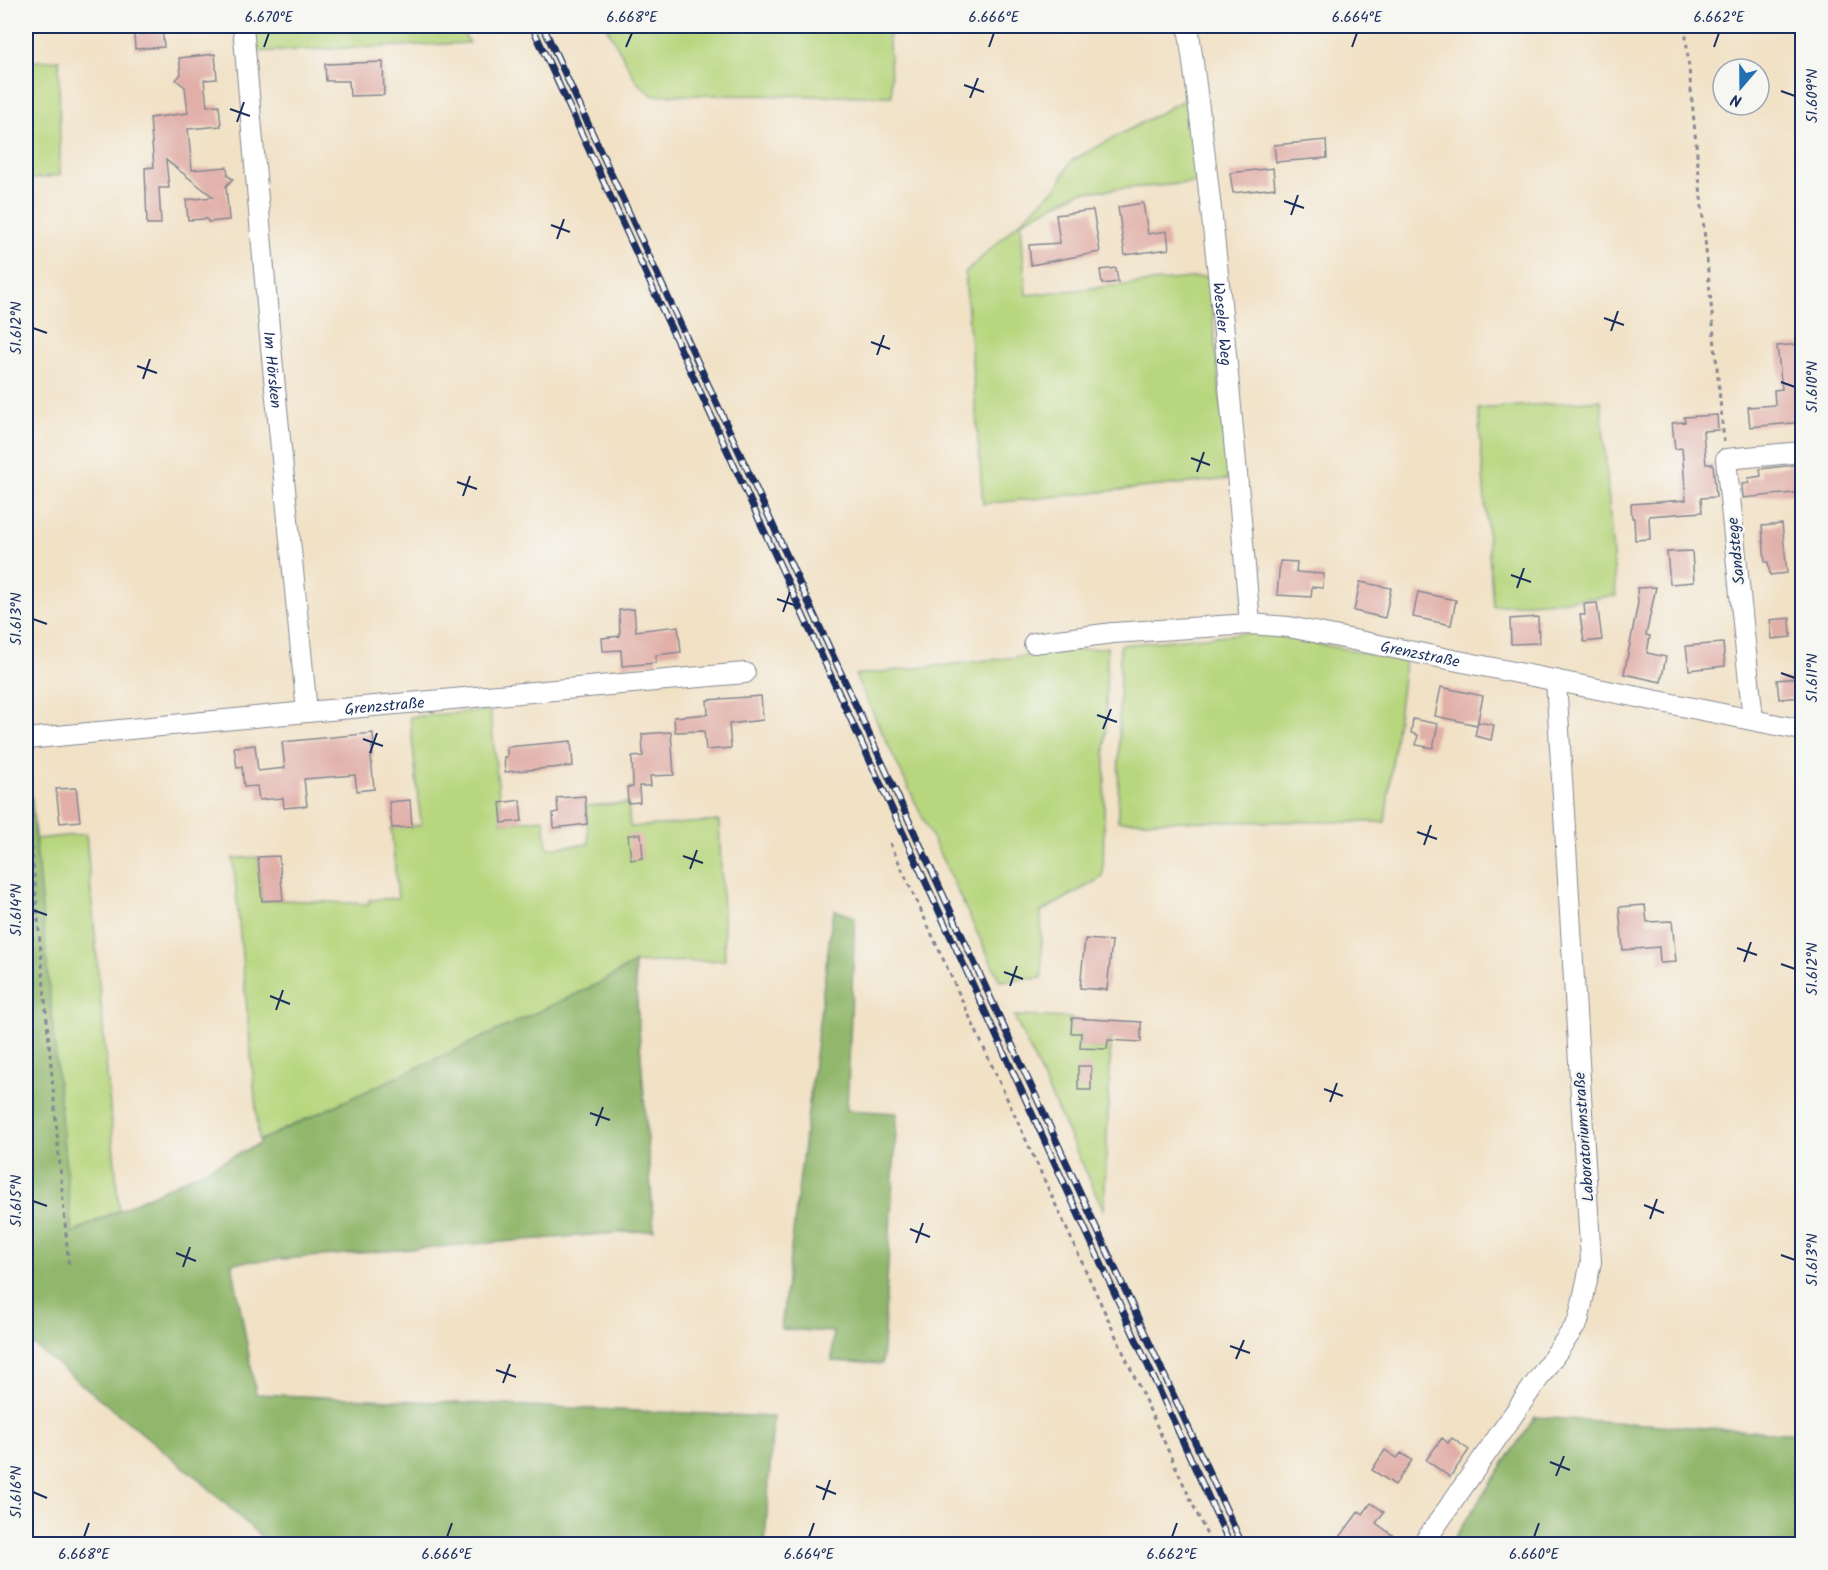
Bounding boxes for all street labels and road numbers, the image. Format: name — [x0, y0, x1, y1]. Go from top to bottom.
street label: Weseler Weg — [1205, 281, 1238, 367]
street label: Im Hörsken — [255, 330, 288, 410]
street label: Sandstege — [1721, 516, 1752, 586]
street label: Grenzstraße — [1378, 635, 1462, 675]
street label: Grenzstraße — [343, 691, 426, 723]
street label: Laboratoriumstraße — [1567, 1071, 1602, 1203]

